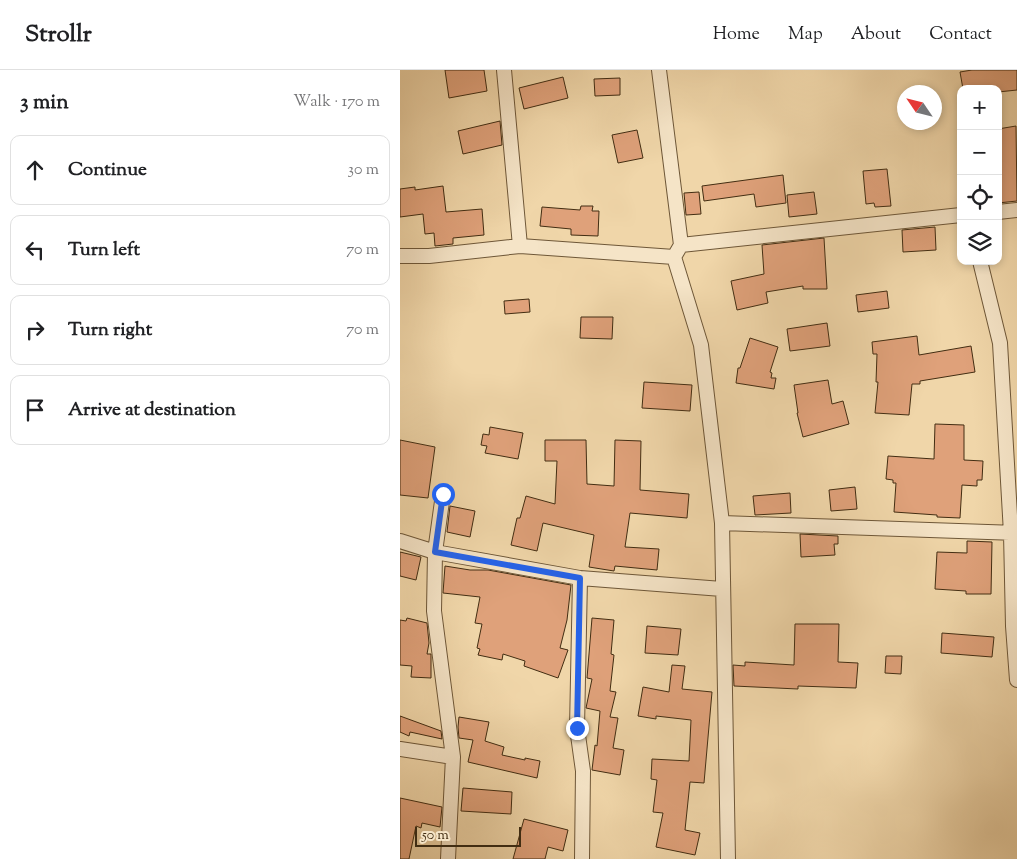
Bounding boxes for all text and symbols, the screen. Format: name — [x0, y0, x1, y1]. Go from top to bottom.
text: Strollr — [25, 18, 92, 52]
text: Home — [713, 22, 760, 48]
text: Map — [788, 22, 823, 48]
text: About — [851, 22, 901, 48]
text: Contact — [929, 22, 992, 48]
north arrow — [897, 85, 942, 130]
map controls — [957, 85, 1002, 265]
button: + — [957, 85, 1002, 130]
text: 3 min — [20, 88, 69, 118]
text: Walk · 170 m — [293, 91, 380, 114]
button: − — [957, 130, 1002, 175]
icon: ahead — [21, 156, 49, 184]
text: Continue — [68, 157, 147, 184]
text: 30 m — [348, 159, 379, 182]
button: locate — [957, 175, 1002, 220]
button: layers — [957, 220, 1002, 265]
icon: left — [21, 236, 49, 264]
text: Turn left — [68, 237, 140, 264]
text: 70 m — [346, 239, 379, 262]
icon: right — [21, 316, 49, 344]
text: Turn right — [68, 317, 152, 344]
text: 70 m — [346, 319, 379, 342]
icon: arrive — [21, 396, 49, 424]
text: Arrive at destination — [68, 397, 236, 424]
route start — [432, 483, 455, 506]
route end — [566, 717, 589, 740]
scale bar — [415, 824, 521, 847]
text: 50 m — [422, 826, 449, 846]

